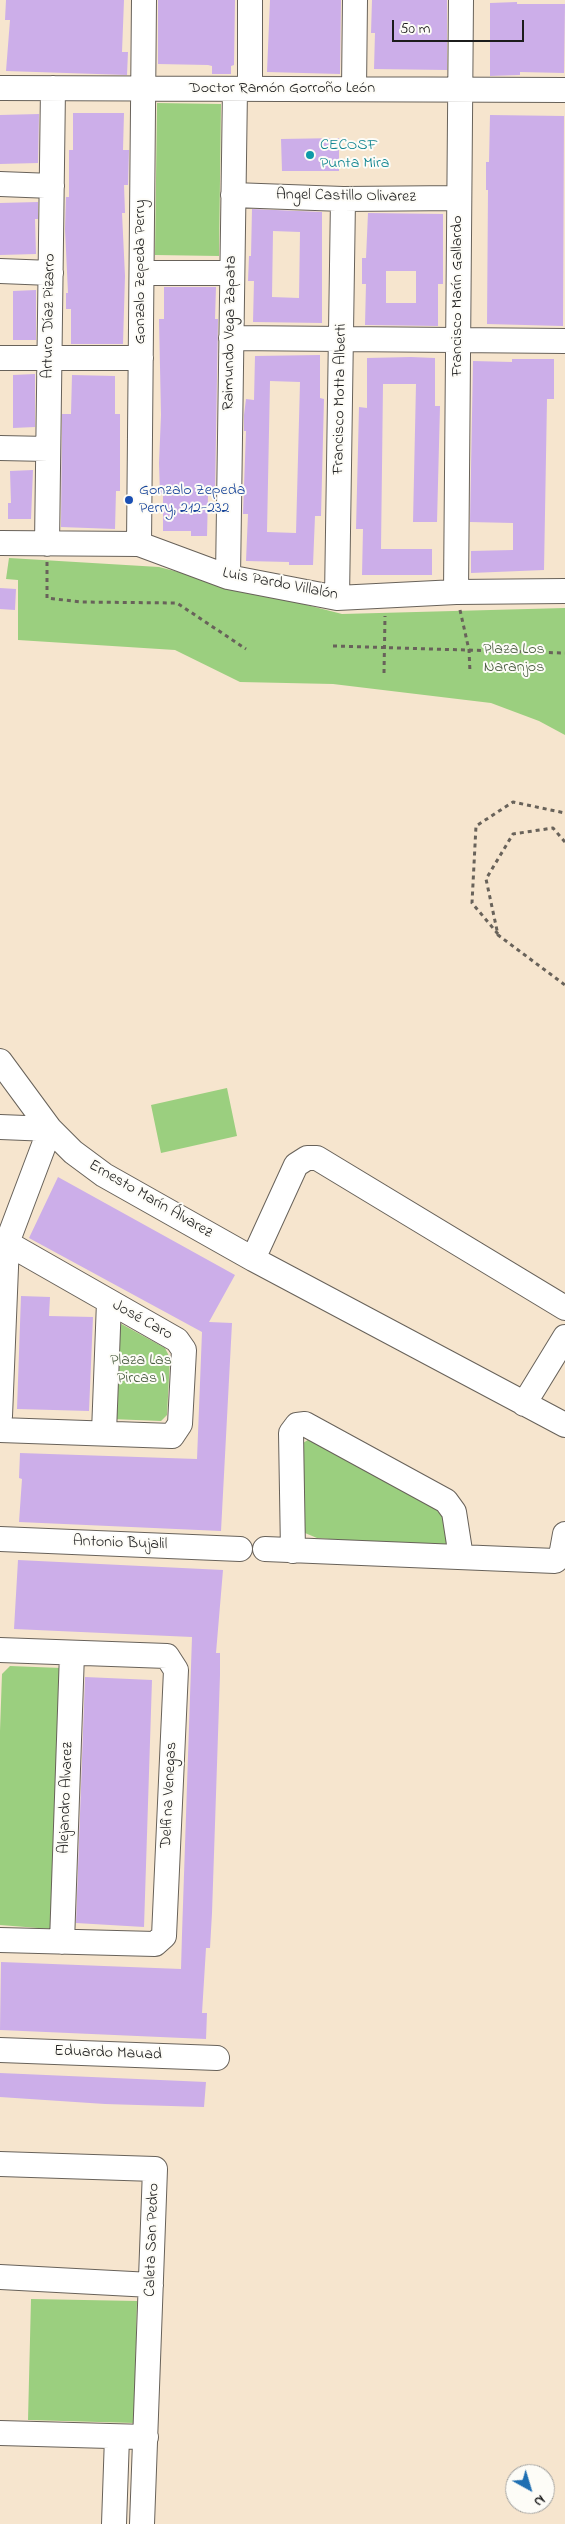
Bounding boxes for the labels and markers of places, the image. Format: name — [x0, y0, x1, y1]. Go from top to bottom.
place label: CECOSF Punta Mira — [320, 136, 390, 174]
marker: CECOSF Punta Mira — [304, 149, 316, 161]
place label: Gonzalo Zepeda Perry, 212-232 — [139, 481, 245, 519]
marker: Gonzalo Zepeda Perry, 212-232 — [123, 494, 135, 506]

